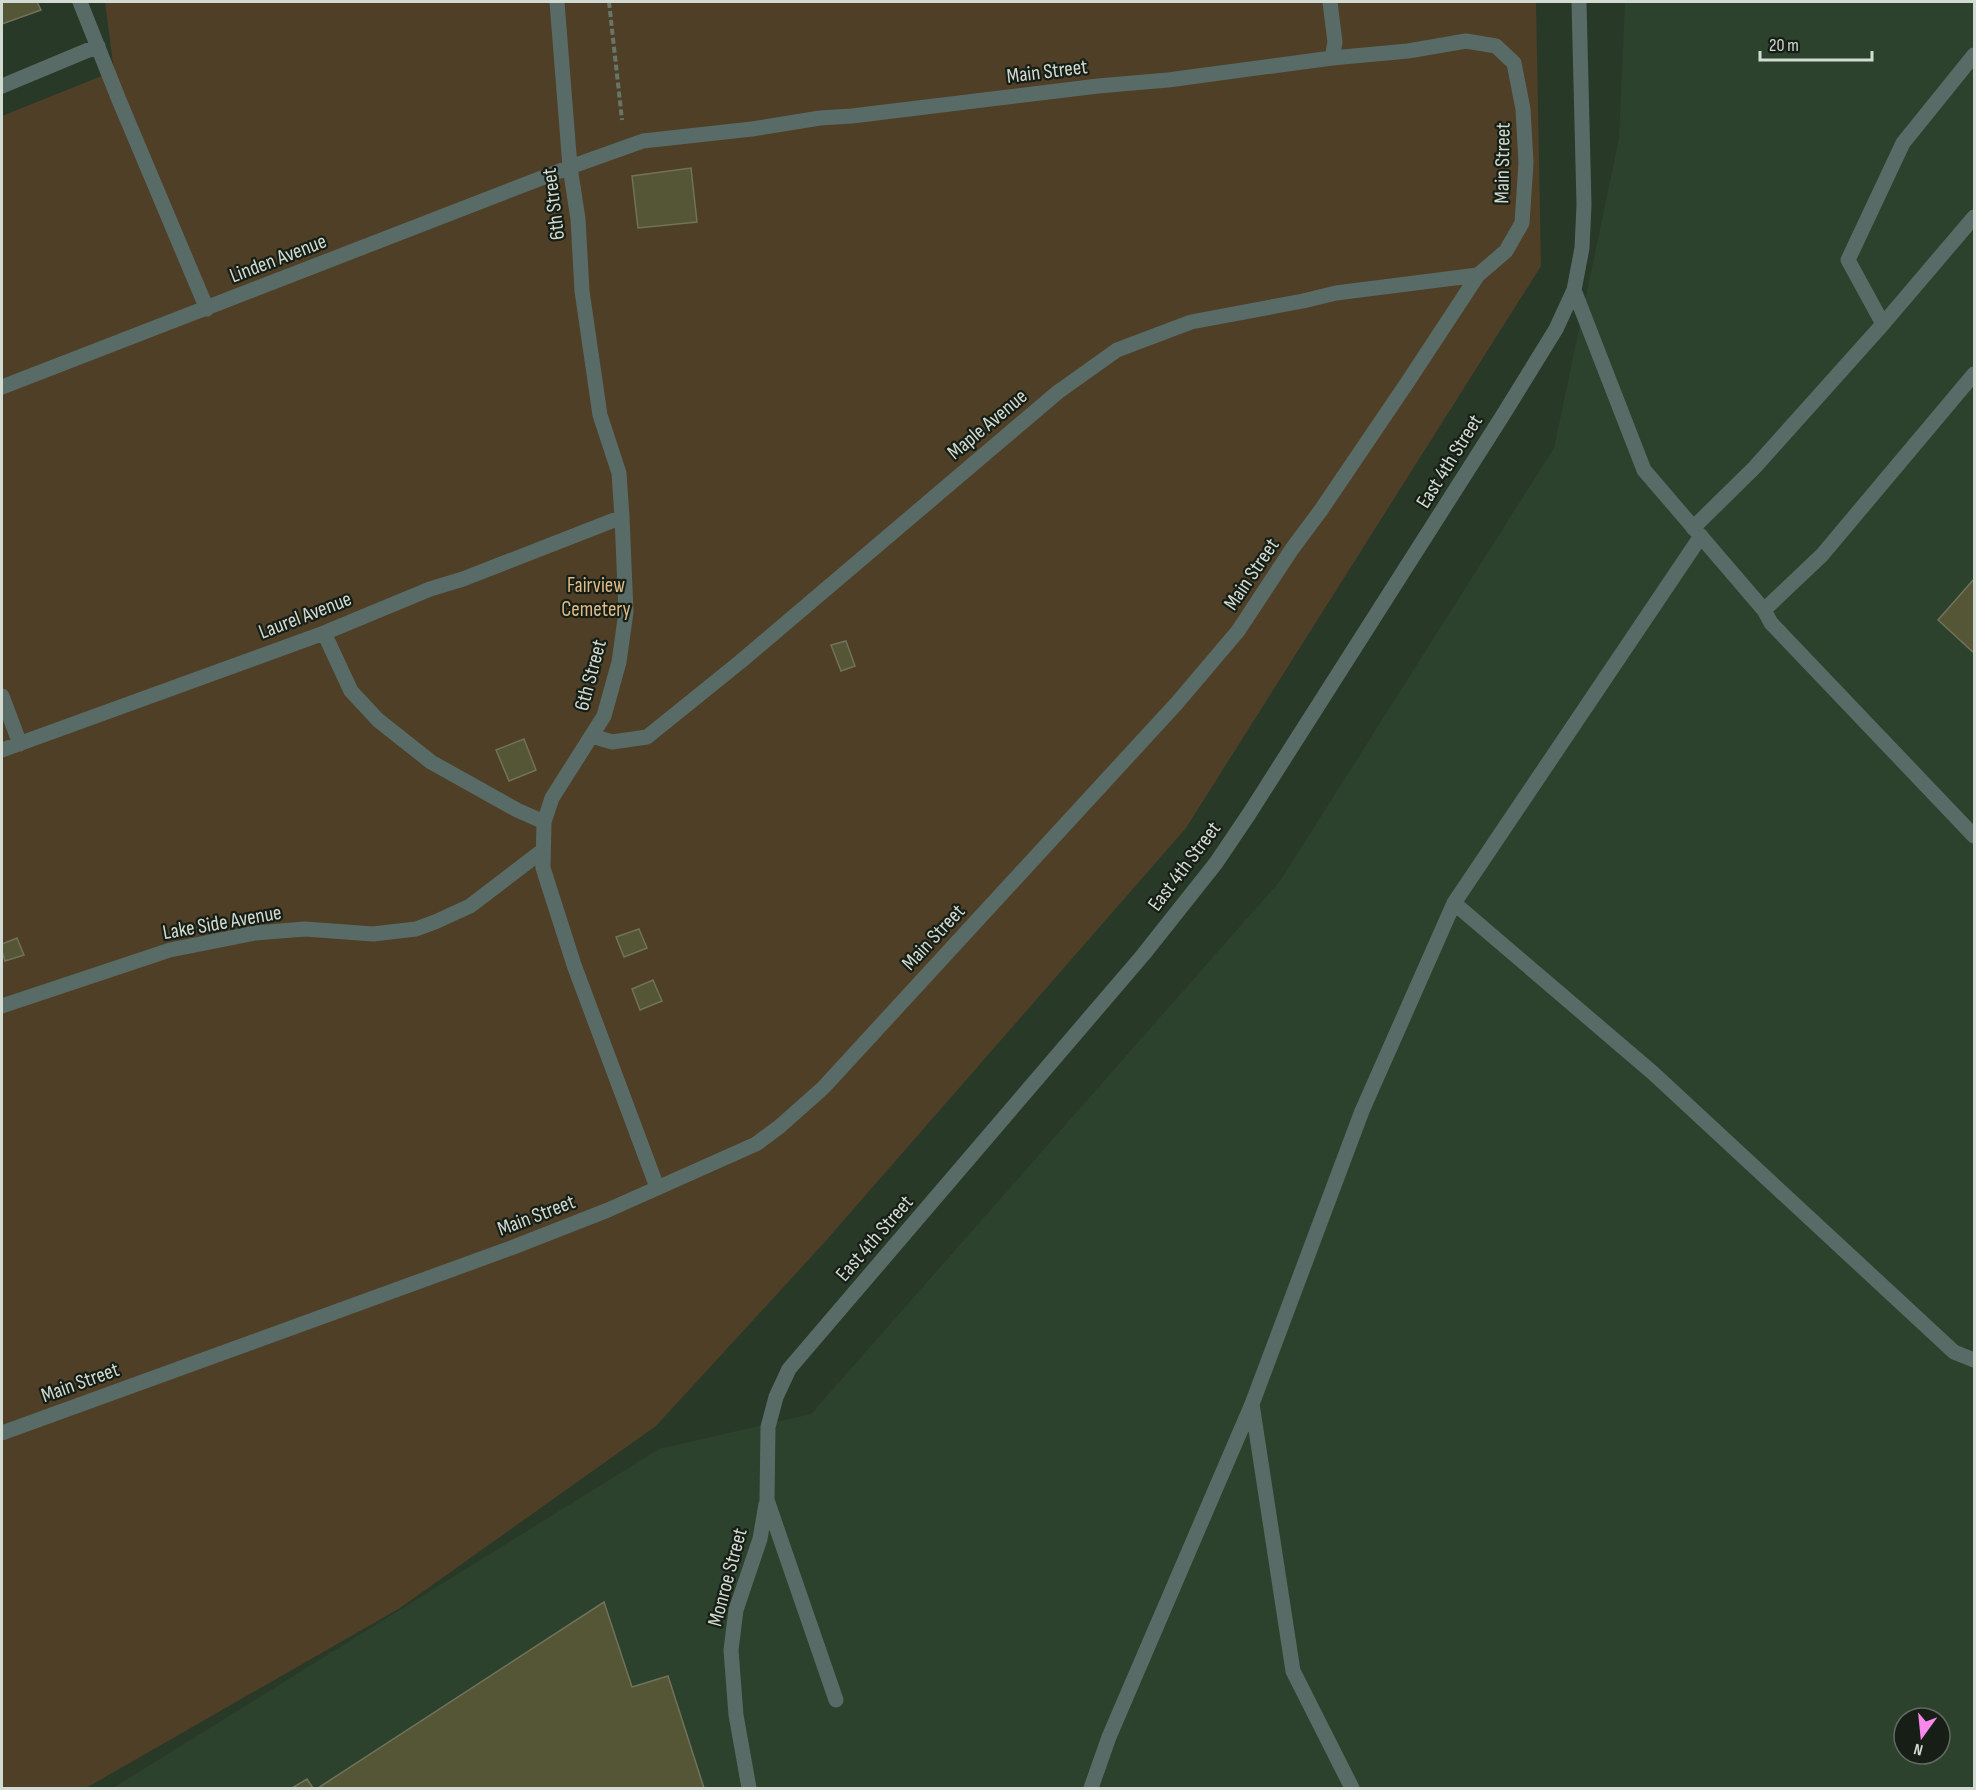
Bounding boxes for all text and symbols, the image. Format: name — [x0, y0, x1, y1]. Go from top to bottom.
scale bar — [1760, 24, 1872, 62]
text: 20 m — [1769, 35, 1799, 56]
street label: Main Street — [1005, 54, 1089, 89]
street label: Main Street — [1489, 122, 1516, 204]
street label: 6th Street — [537, 167, 570, 241]
street label: Linden Avenue — [226, 229, 330, 288]
street label: Maple Avenue — [942, 384, 1032, 465]
street label: East 4th Street — [1411, 410, 1488, 513]
street label: Main Street — [1218, 534, 1284, 615]
park label: Fairview Cemetery — [561, 573, 631, 622]
street label: Laurel Avenue — [255, 586, 355, 645]
street label: 6th Street — [569, 637, 612, 713]
street label: East 4th Street — [1143, 817, 1226, 916]
street label: Main Street — [897, 899, 970, 976]
street label: Lake Side Avenue — [161, 900, 283, 945]
street label: Main Street — [494, 1189, 579, 1242]
street label: East 4th Street — [830, 1190, 918, 1286]
street label: Main Street — [38, 1357, 123, 1408]
street label: Monroe Street — [702, 1525, 753, 1629]
north arrow — [1892, 1706, 1952, 1766]
text: N — [1912, 1739, 1925, 1759]

